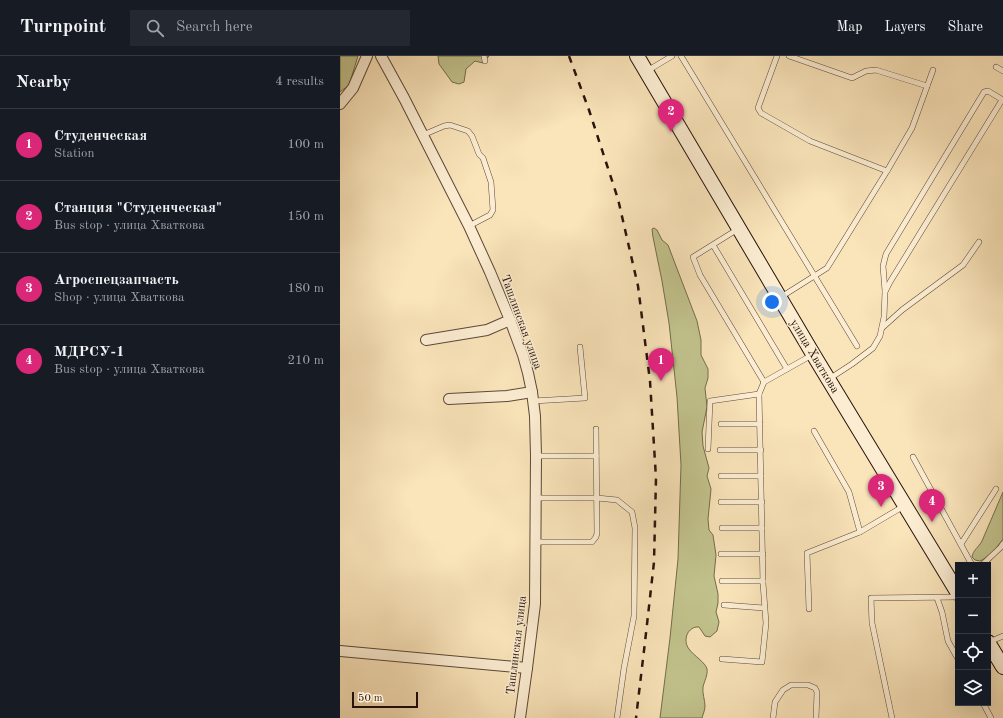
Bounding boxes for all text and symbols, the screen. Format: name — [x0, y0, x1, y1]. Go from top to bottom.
search box — [130, 10, 410, 46]
icon: search — [144, 17, 166, 39]
text: Turnpoint — [20, 18, 106, 37]
text: Search here — [176, 20, 253, 35]
text: Map — [837, 20, 863, 34]
text: Layers — [885, 20, 926, 34]
text: Share — [948, 20, 983, 34]
text: Nearby — [16, 74, 71, 91]
text: 4 results — [275, 75, 324, 88]
pin: 2 — [658, 99, 684, 132]
text: Студенческая — [54, 129, 147, 144]
text: 1 — [25, 138, 33, 151]
text: 100 m — [287, 138, 324, 151]
text: Station — [54, 147, 95, 160]
text: Станция "Студенческая" — [54, 201, 222, 216]
text: 2 — [25, 210, 33, 223]
text: 150 m — [287, 210, 324, 223]
text: Bus stop · улица Хваткова — [54, 219, 205, 232]
text: Агроспецзапчасть — [54, 273, 179, 288]
street label: Ташлинская улица — [498, 274, 544, 371]
text: 3 — [25, 282, 33, 295]
text: 180 m — [287, 282, 324, 295]
text: Shop · улица Хваткова — [54, 291, 184, 304]
your location — [762, 292, 782, 312]
street label: улица Хваткова — [787, 317, 841, 396]
text: МДРСУ-1 — [54, 345, 125, 360]
pin: 1 — [648, 348, 674, 381]
text: 4 — [25, 354, 33, 367]
text: 210 m — [287, 354, 324, 367]
text: Bus stop · улица Хваткова — [54, 363, 205, 376]
pin: 3 — [868, 474, 894, 507]
pin: 4 — [919, 489, 945, 522]
map controls — [955, 562, 991, 706]
button: + — [955, 562, 991, 598]
street label: Ташлинская улица — [505, 595, 529, 695]
button: − — [955, 598, 991, 634]
button: locate — [955, 634, 991, 670]
button: layers — [955, 670, 991, 706]
scale bar — [352, 690, 418, 709]
text: 50 m — [358, 693, 383, 704]

